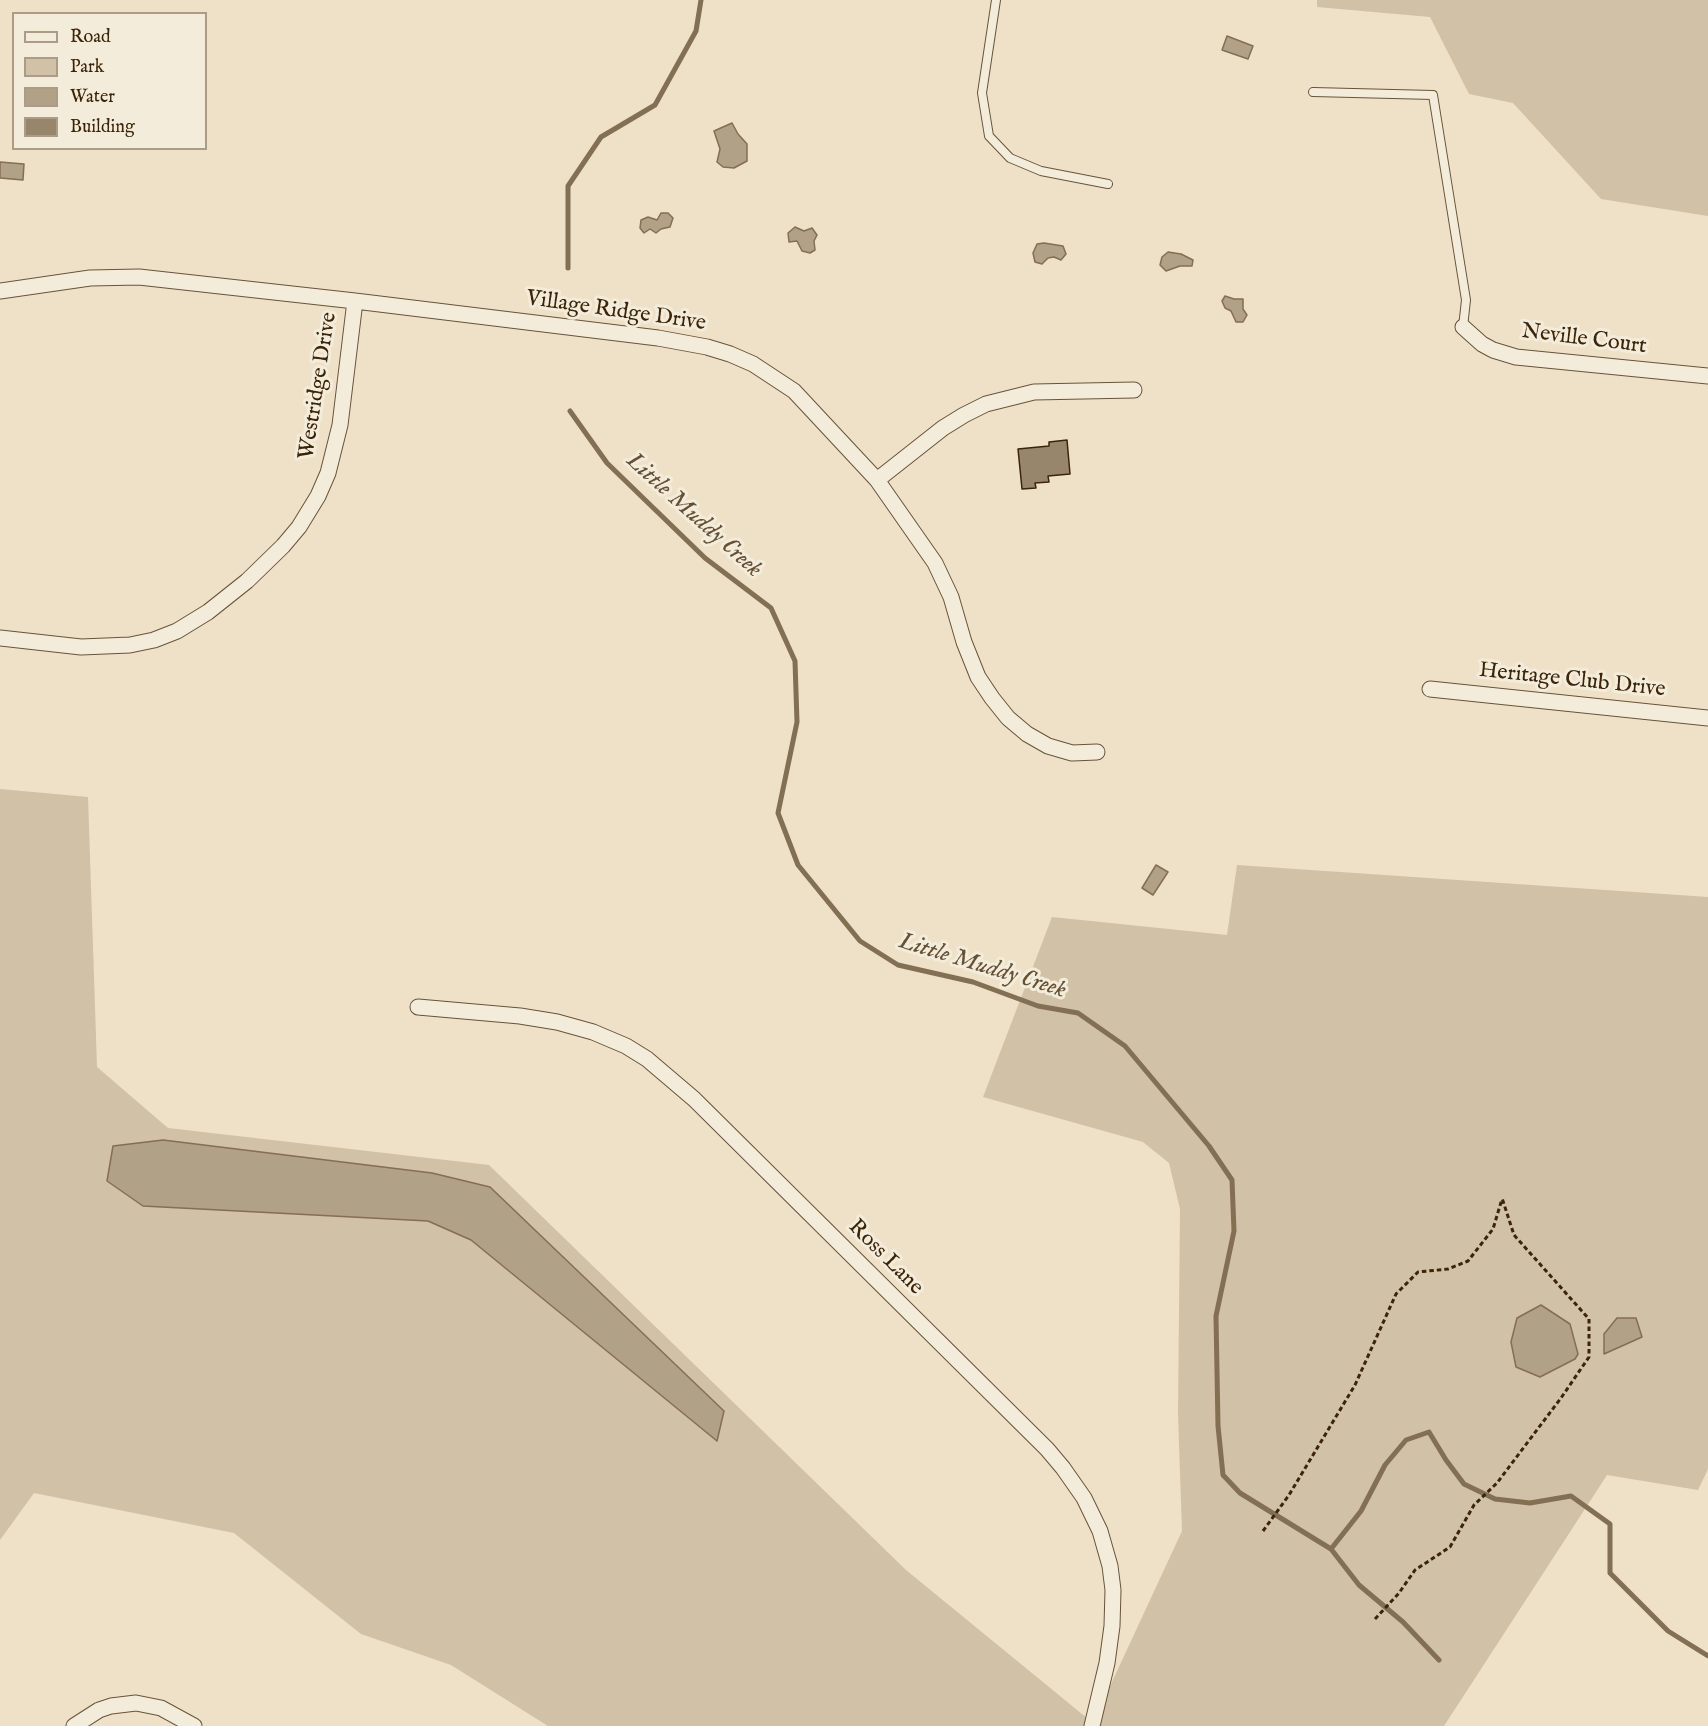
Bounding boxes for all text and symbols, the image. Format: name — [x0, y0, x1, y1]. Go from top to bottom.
legend — [12, 12, 207, 150]
text: Road — [70, 26, 111, 49]
text: Park — [70, 56, 104, 79]
text: Water — [70, 86, 115, 109]
text: Building — [70, 116, 135, 139]
street label: Village Ridge Drive — [525, 286, 707, 338]
street label: Westridge Drive — [294, 310, 344, 462]
street label: Neville Court — [1520, 319, 1648, 361]
water label: Little Muddy Creek — [619, 447, 767, 585]
street label: Heritage Club Drive — [1477, 658, 1667, 704]
water label: Little Muddy Creek — [895, 928, 1069, 1006]
street label: Ross Lane — [842, 1215, 928, 1301]

